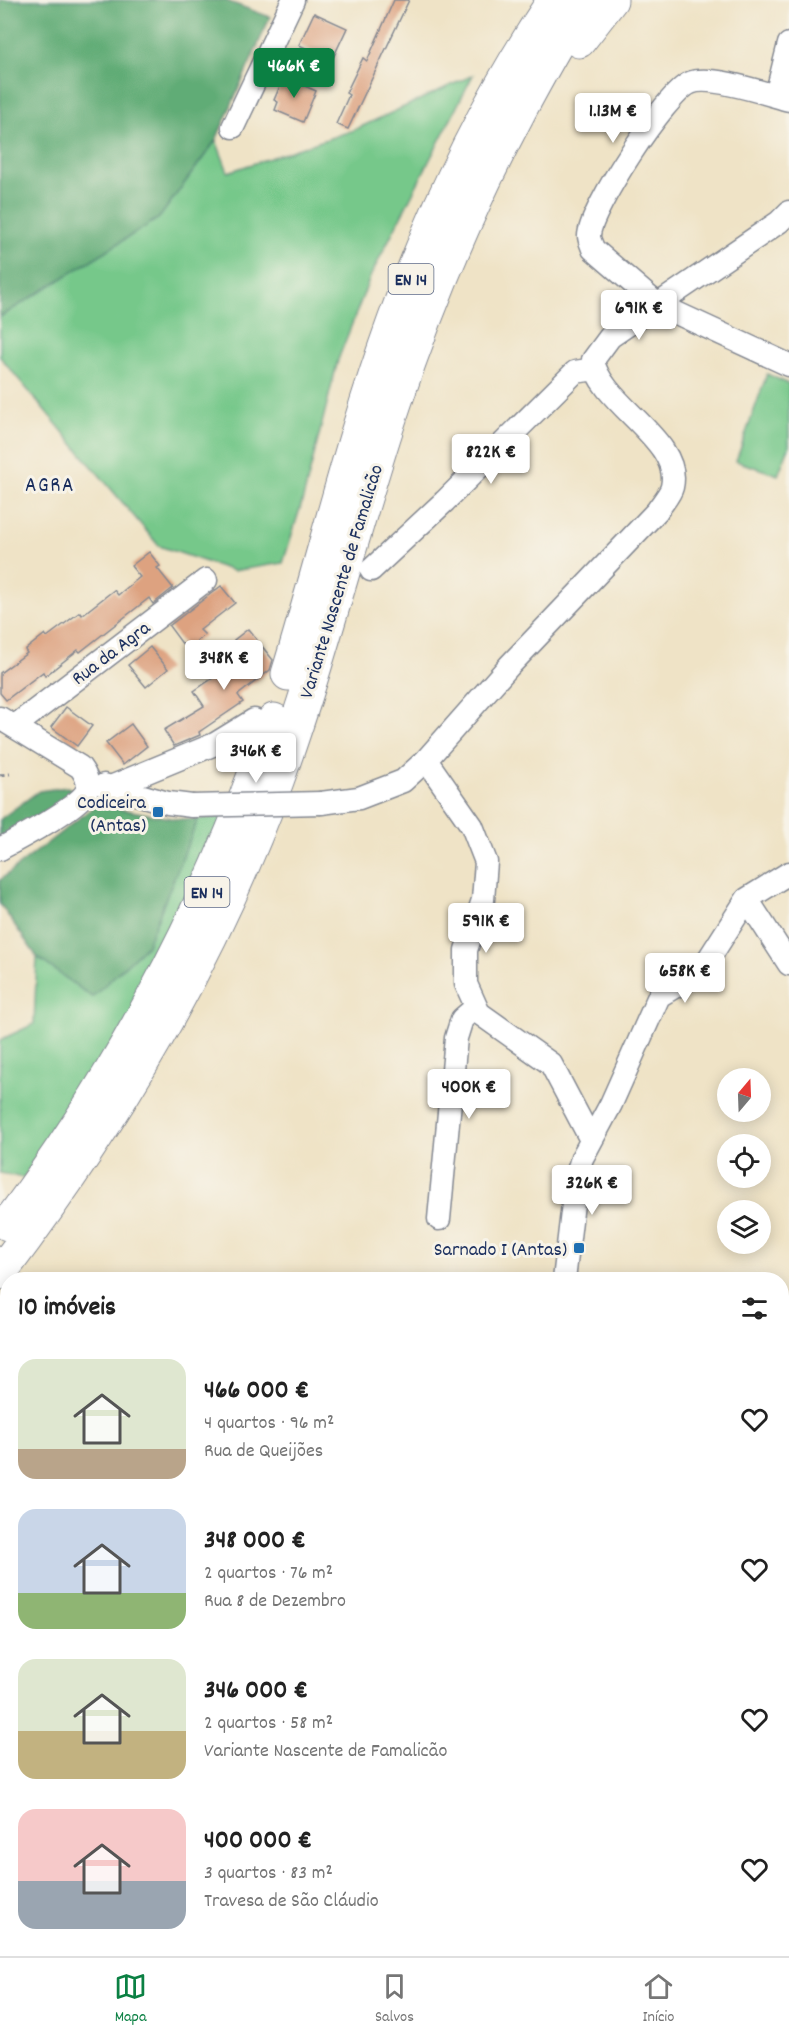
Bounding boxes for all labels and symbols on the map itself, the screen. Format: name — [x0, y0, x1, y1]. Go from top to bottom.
pin: 466K € — [245, 48, 343, 99]
pin: 1.13M € — [558, 93, 668, 144]
road number: EN 14 — [388, 264, 434, 294]
pin: 691K € — [590, 290, 688, 341]
pin: 822K € — [442, 434, 540, 485]
street label: Variante Nascente de Famalicão — [294, 461, 392, 702]
district label: AGRA — [25, 472, 75, 502]
street label: Rua da Agra — [67, 615, 158, 693]
pin: 348K € — [175, 640, 273, 691]
pin: 346K € — [207, 733, 305, 784]
place label: Codiceira (Antas) — [77, 790, 147, 841]
marker: Codiceira (Antas) — [151, 805, 165, 819]
road number: EN 14 — [184, 877, 230, 907]
pin: 591K € — [437, 903, 535, 954]
pin: 658K € — [636, 953, 734, 1004]
north arrow — [717, 1068, 771, 1122]
pin: 400K € — [420, 1069, 518, 1120]
pin: 326K € — [543, 1165, 641, 1216]
place label: Sarnado I (Antas) — [434, 1237, 567, 1265]
marker: Sarnado I (Antas) — [572, 1241, 586, 1255]

